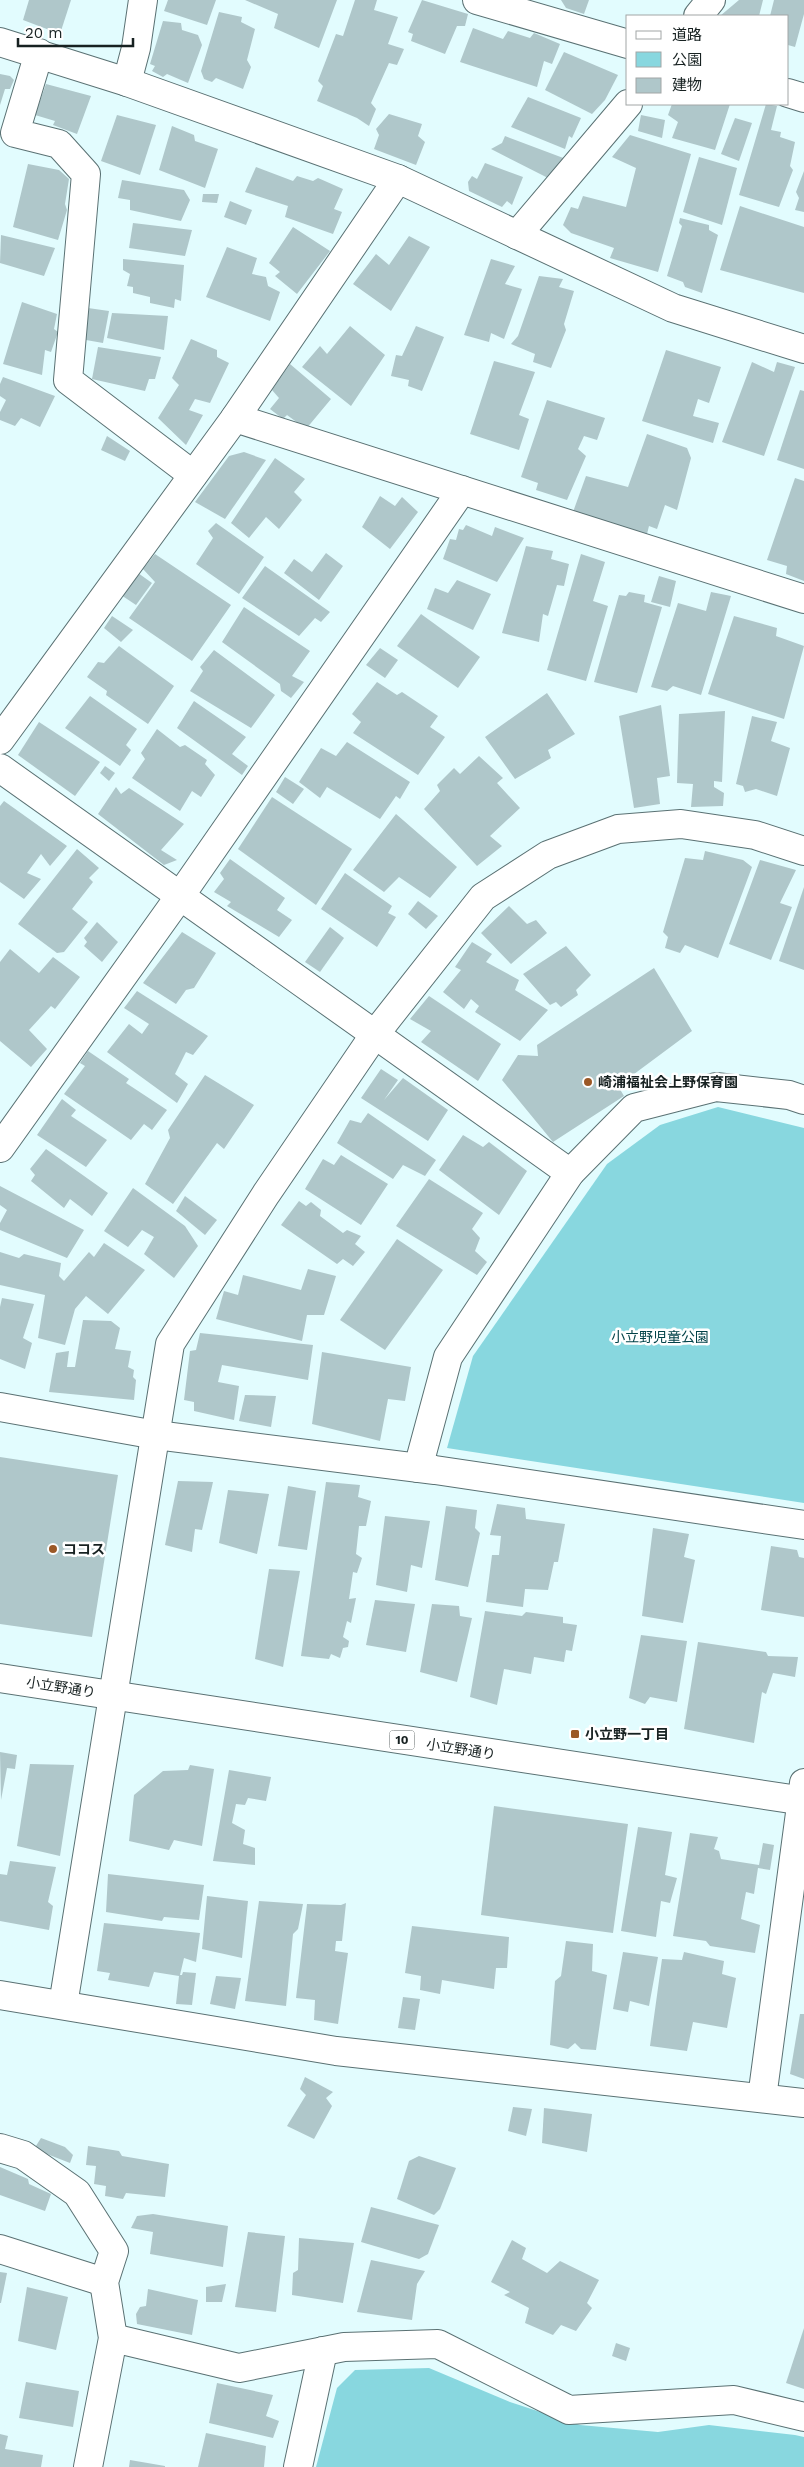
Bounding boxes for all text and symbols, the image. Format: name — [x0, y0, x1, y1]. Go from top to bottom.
scale bar — [18, 15, 132, 47]
legend — [626, 15, 789, 105]
text: 20 m — [25, 24, 63, 42]
text: 道路 — [672, 26, 702, 44]
text: 公園 — [672, 51, 702, 69]
text: 建物 — [672, 76, 702, 94]
place label: 崎浦福祉会上野保育園 — [598, 1074, 738, 1090]
marker: 崎浦福祉会上野保育園 — [582, 1076, 594, 1088]
park label: 小立野児童公園 — [611, 1329, 709, 1345]
place label: ココス — [63, 1541, 105, 1557]
marker: ココス — [47, 1543, 59, 1555]
street label: 小立野通り — [25, 1674, 97, 1700]
place label: 小立野一丁目 — [585, 1726, 669, 1742]
marker: 小立野一丁目 — [569, 1728, 581, 1740]
road number: 10 — [390, 1730, 414, 1750]
street label: 小立野通り — [425, 1736, 497, 1762]

